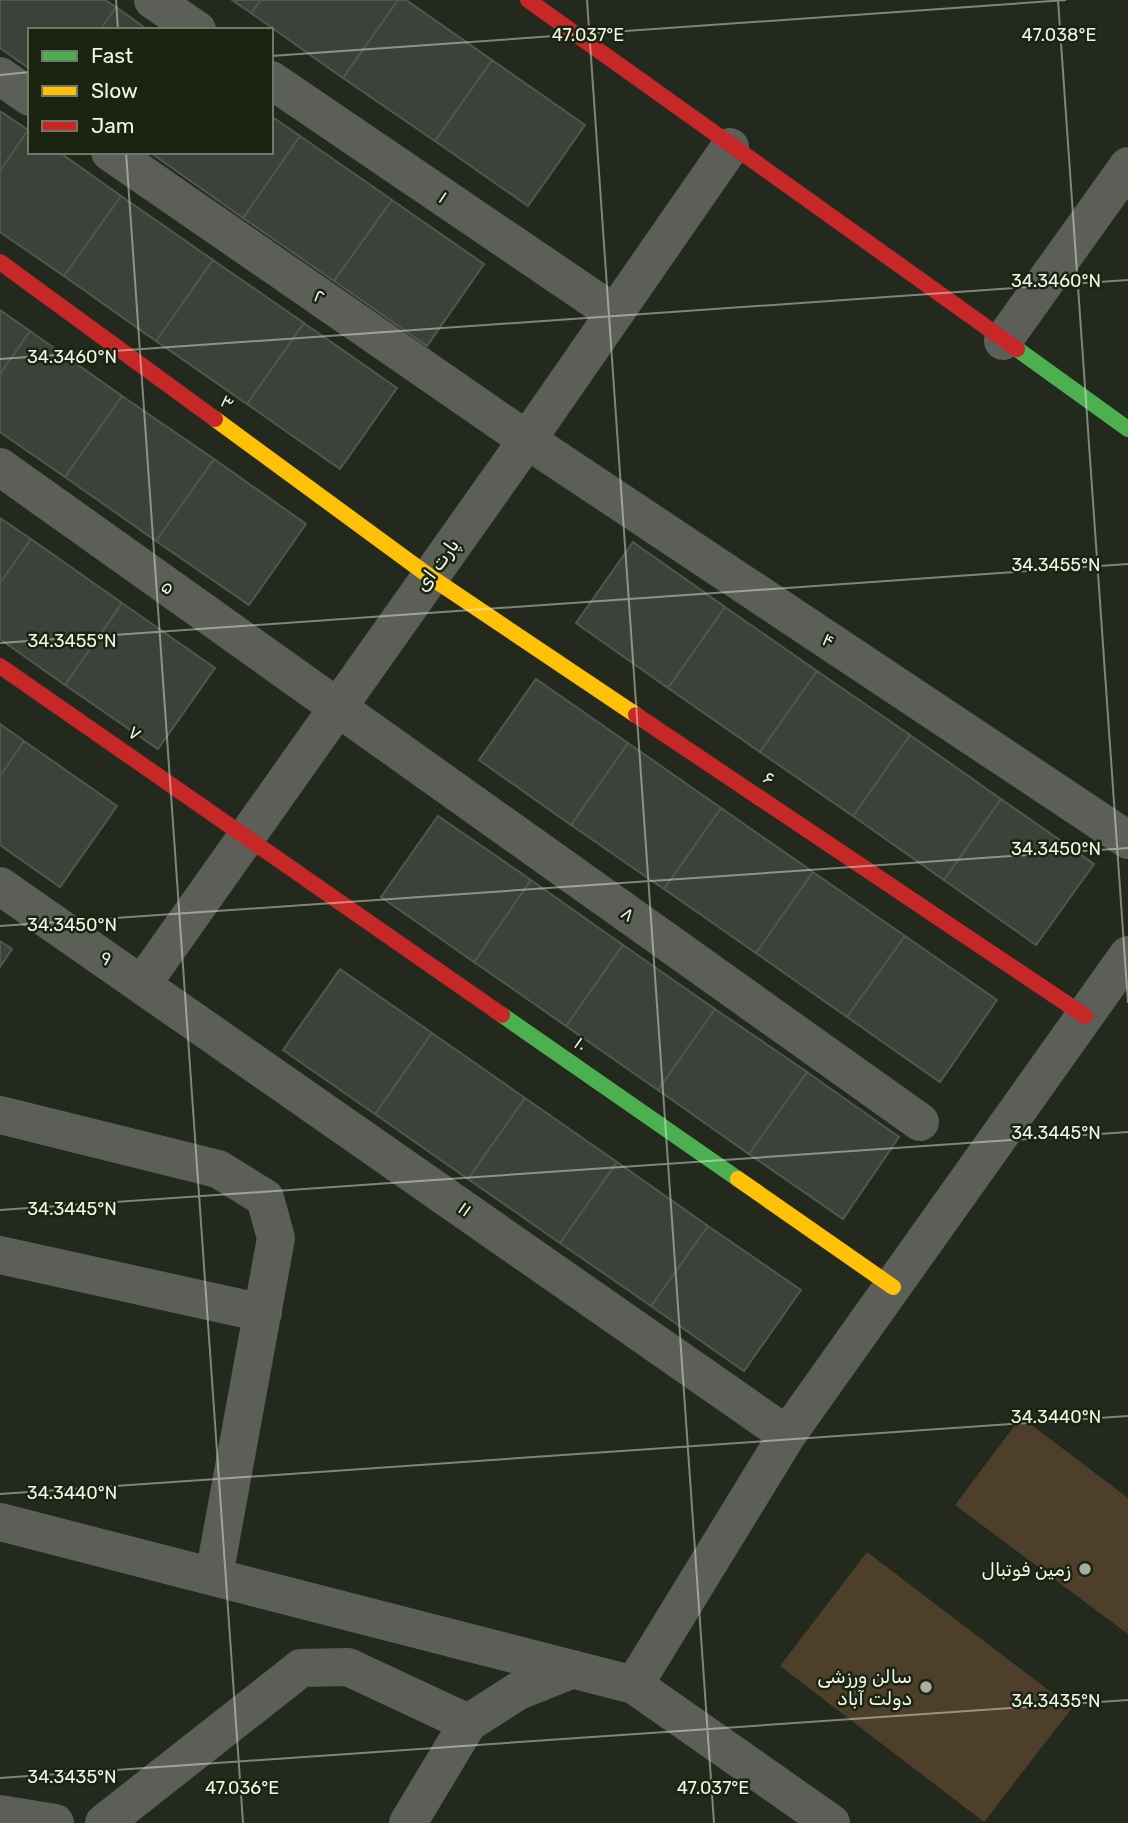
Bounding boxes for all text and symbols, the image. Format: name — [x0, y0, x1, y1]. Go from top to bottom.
text: 47.037°E — [552, 24, 624, 46]
text: 47.038°E — [1022, 24, 1096, 46]
legend — [28, 28, 273, 154]
text: Fast — [91, 43, 133, 68]
text: Slow — [91, 78, 138, 103]
text: Jam — [91, 113, 135, 138]
street label: ۱ — [434, 186, 452, 208]
text: 34.3460°N — [1011, 270, 1101, 292]
street label: ۲ — [309, 284, 329, 308]
text: 34.3460°N — [27, 346, 117, 368]
street label: ۳ — [215, 389, 239, 415]
street label: پارت ای — [410, 534, 466, 597]
text: 34.3455°N — [1011, 554, 1101, 576]
street label: ۵ — [156, 574, 180, 600]
street label: ۴ — [817, 627, 839, 653]
text: 34.3455°N — [27, 630, 117, 652]
street label: ۷ — [123, 720, 147, 746]
street label: ۶ — [758, 766, 780, 790]
text: 34.3450°N — [1011, 838, 1101, 860]
street label: ۸ — [616, 901, 640, 927]
text: 34.3450°N — [27, 914, 117, 936]
street label: ۹ — [95, 945, 117, 971]
street label: ۱۰ — [570, 1031, 592, 1057]
text: 34.3445°N — [1011, 1122, 1101, 1144]
street label: ۱۱ — [454, 1196, 476, 1222]
text: 34.3445°N — [27, 1198, 117, 1220]
text: 34.3440°N — [1011, 1406, 1101, 1428]
text: 34.3440°N — [27, 1482, 117, 1504]
place label: زمین فوتبال — [981, 1558, 1071, 1581]
marker: زمین فوتبال — [1077, 1561, 1093, 1577]
place label: سالن ورزشی دولت آباد — [817, 1665, 912, 1710]
marker: سالن ورزشی دولت آباد — [918, 1679, 934, 1695]
text: 34.3435°N — [1011, 1690, 1101, 1712]
text: 34.3435°N — [27, 1766, 117, 1788]
text: 47.036°E — [205, 1777, 279, 1799]
text: 47.037°E — [677, 1777, 749, 1799]

